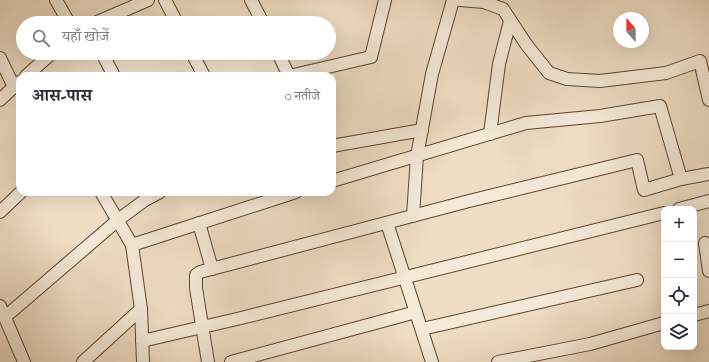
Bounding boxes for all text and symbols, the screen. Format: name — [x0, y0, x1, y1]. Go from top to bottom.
north arrow — [613, 12, 649, 48]
search box — [16, 16, 336, 60]
icon: search — [30, 27, 52, 49]
text: यहाँ खोजें — [62, 27, 109, 48]
text: आस-पास — [32, 85, 92, 109]
text: 0 नतीजे — [285, 88, 320, 106]
map controls — [661, 206, 697, 350]
button: + — [661, 206, 697, 242]
button: − — [661, 242, 697, 278]
button: locate — [661, 278, 697, 314]
button: layers — [661, 314, 697, 350]

